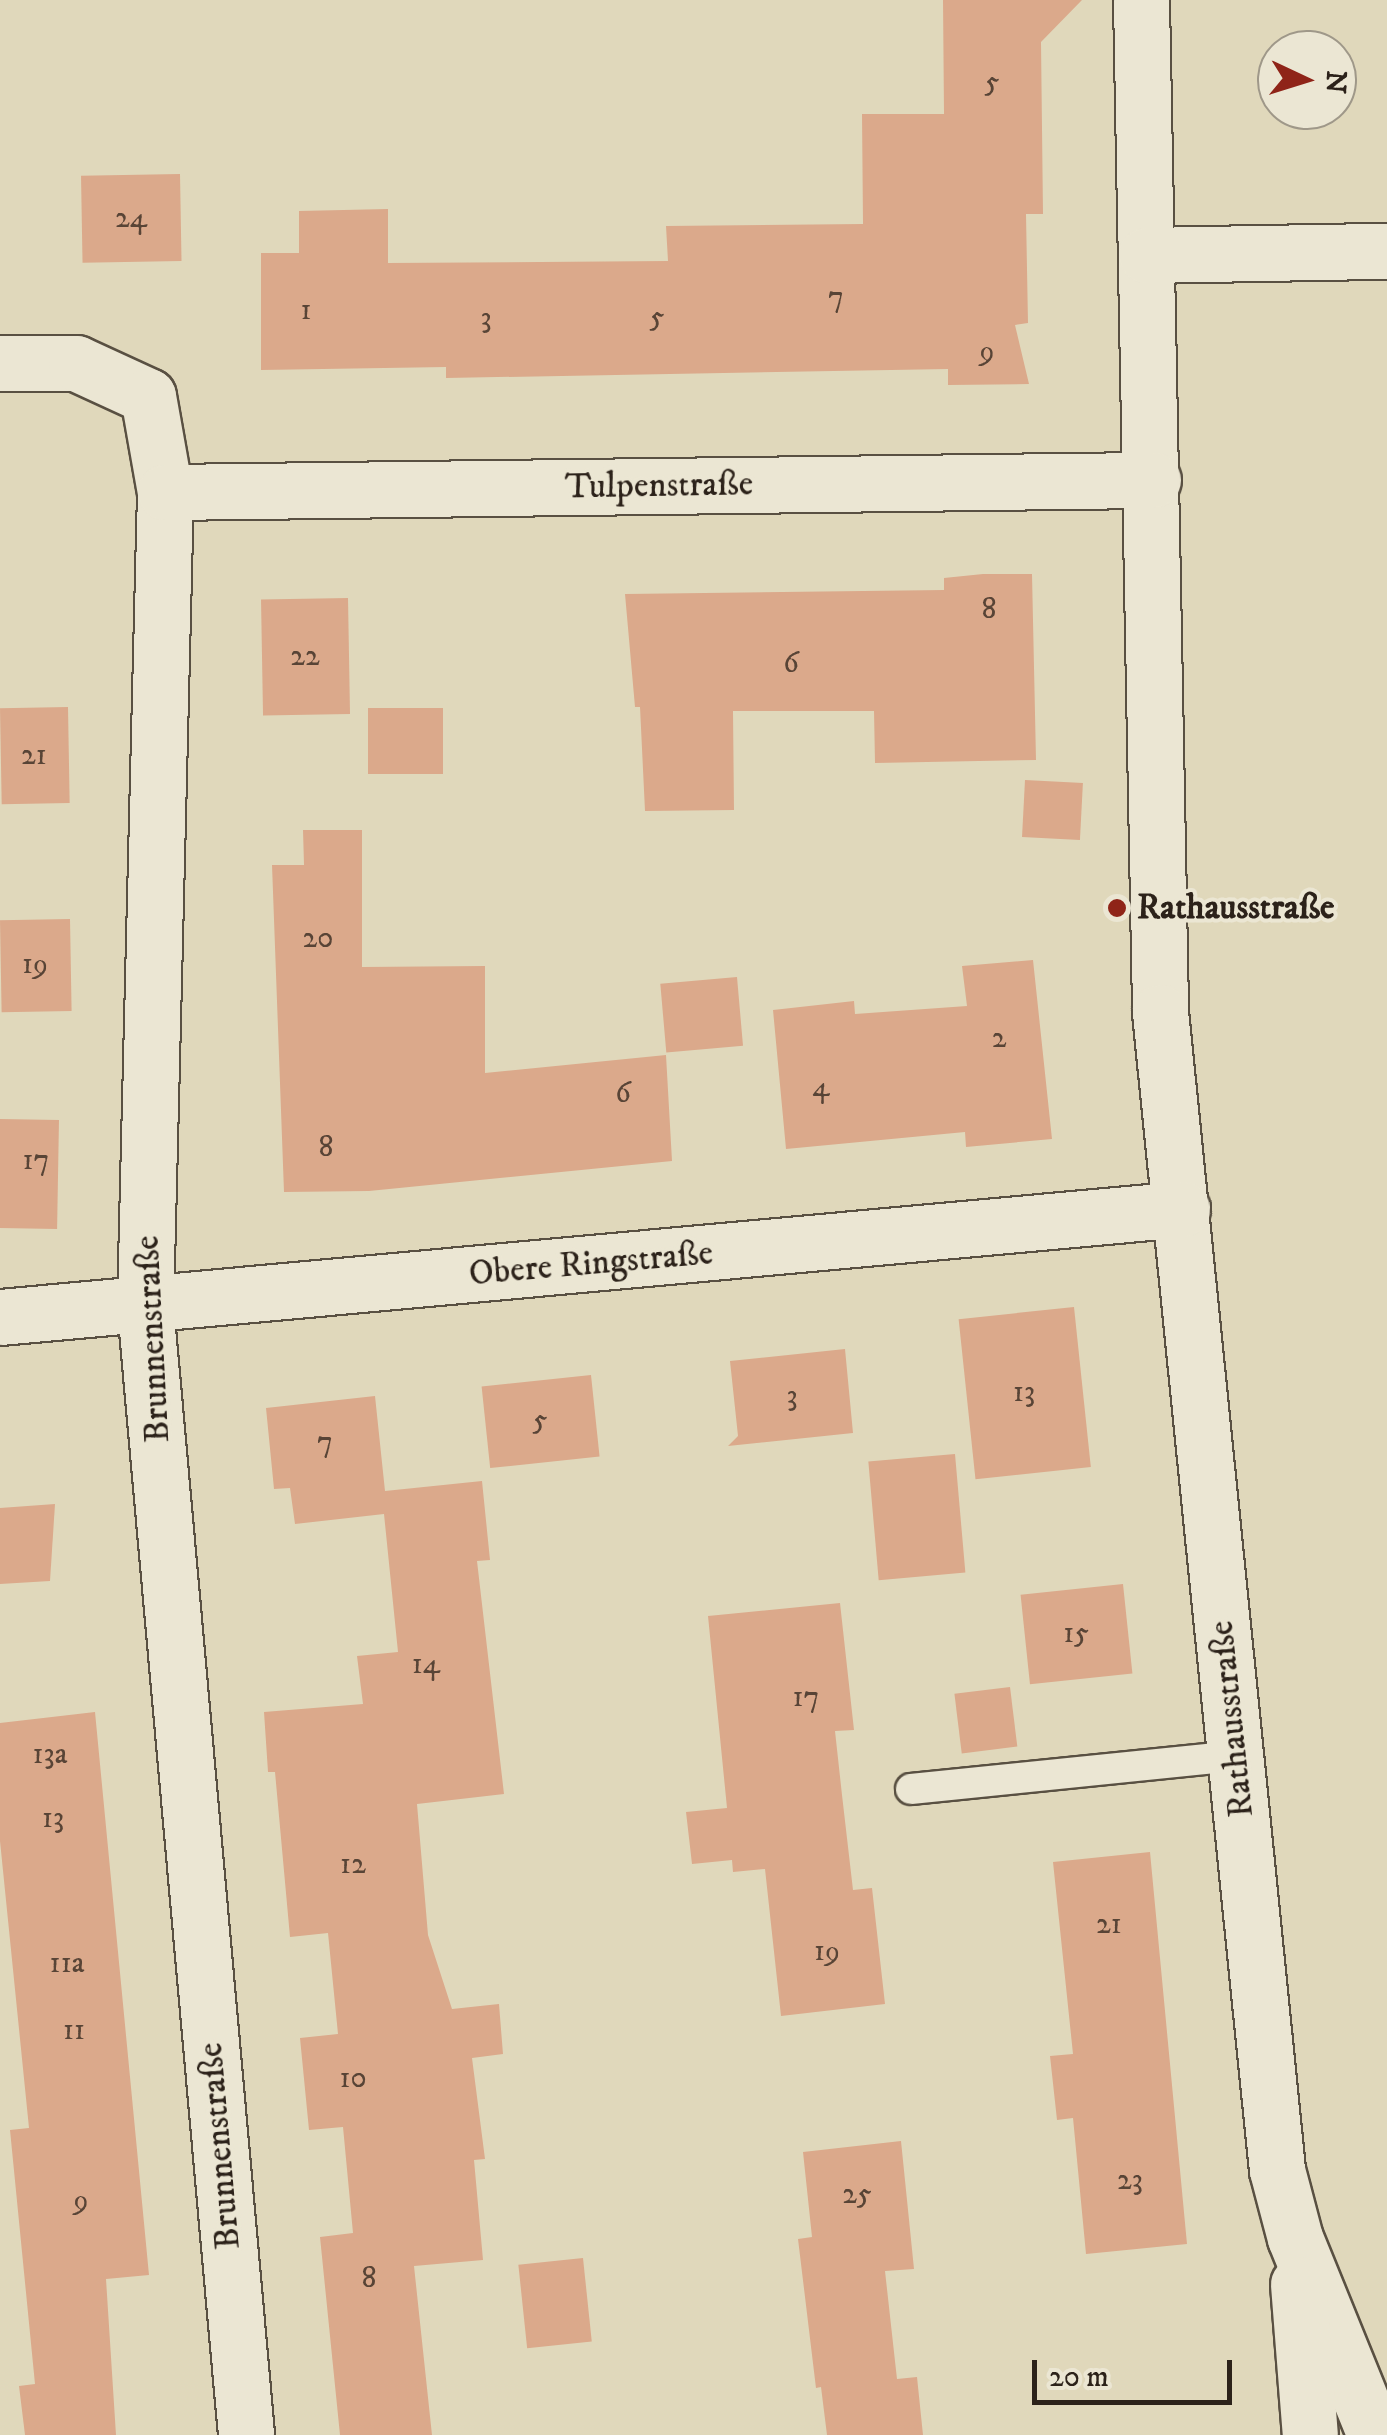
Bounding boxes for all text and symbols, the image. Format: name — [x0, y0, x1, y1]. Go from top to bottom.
north arrow — [1257, 30, 1357, 130]
house number: 5 — [985, 65, 999, 101]
text: N — [1317, 69, 1354, 95]
house number: 24 — [115, 201, 147, 237]
house number: 7 — [828, 280, 844, 316]
house number: 1 — [300, 293, 312, 329]
house number: 5 — [650, 300, 664, 336]
house number: 3 — [480, 301, 492, 337]
house number: 9 — [980, 334, 994, 370]
street label: Tulpenstraße — [565, 463, 753, 509]
house number: 8 — [981, 592, 997, 628]
house number: 22 — [290, 639, 320, 675]
house number: 6 — [783, 646, 799, 682]
house number: 21 — [21, 738, 47, 774]
place label: Rathausstraße — [1137, 887, 1335, 929]
marker: Rathausstraße — [1106, 897, 1128, 919]
house number: 20 — [303, 921, 333, 957]
house number: 19 — [22, 947, 48, 983]
house number: 2 — [992, 1021, 1006, 1057]
house number: 4 — [812, 1070, 830, 1106]
house number: 6 — [615, 1076, 631, 1112]
house number: 8 — [318, 1130, 334, 1166]
house number: 17 — [23, 1143, 49, 1179]
street label: Obere Ringstraße — [467, 1232, 715, 1296]
street label: Brunnenstraße — [127, 1234, 179, 1444]
house number: 13 — [1013, 1375, 1035, 1411]
house number: 3 — [786, 1379, 798, 1415]
house number: 5 — [533, 1403, 547, 1439]
house number: 7 — [317, 1425, 333, 1461]
house number: 15 — [1063, 1616, 1089, 1652]
street label: Rathausstraße — [1201, 1619, 1263, 1819]
house number: 14 — [412, 1647, 440, 1683]
house number: 17 — [793, 1680, 819, 1716]
house number: 13a — [33, 1737, 67, 1773]
house number: 13 — [42, 1801, 64, 1837]
house number: 12 — [340, 1847, 366, 1883]
house number: 21 — [1096, 1907, 1122, 1943]
house number: 19 — [814, 1934, 840, 1970]
house number: 11a — [50, 1946, 84, 1982]
house number: 11 — [63, 2013, 85, 2049]
street label: Brunnenstraße — [190, 2041, 250, 2251]
house number: 10 — [339, 2061, 367, 2097]
house number: 23 — [1117, 2163, 1143, 2199]
house number: 25 — [842, 2177, 872, 2213]
house number: 9 — [74, 2183, 88, 2219]
house number: 8 — [361, 2261, 377, 2297]
scale bar — [1037, 2340, 1237, 2402]
text: 20 m — [1049, 2359, 1109, 2396]

